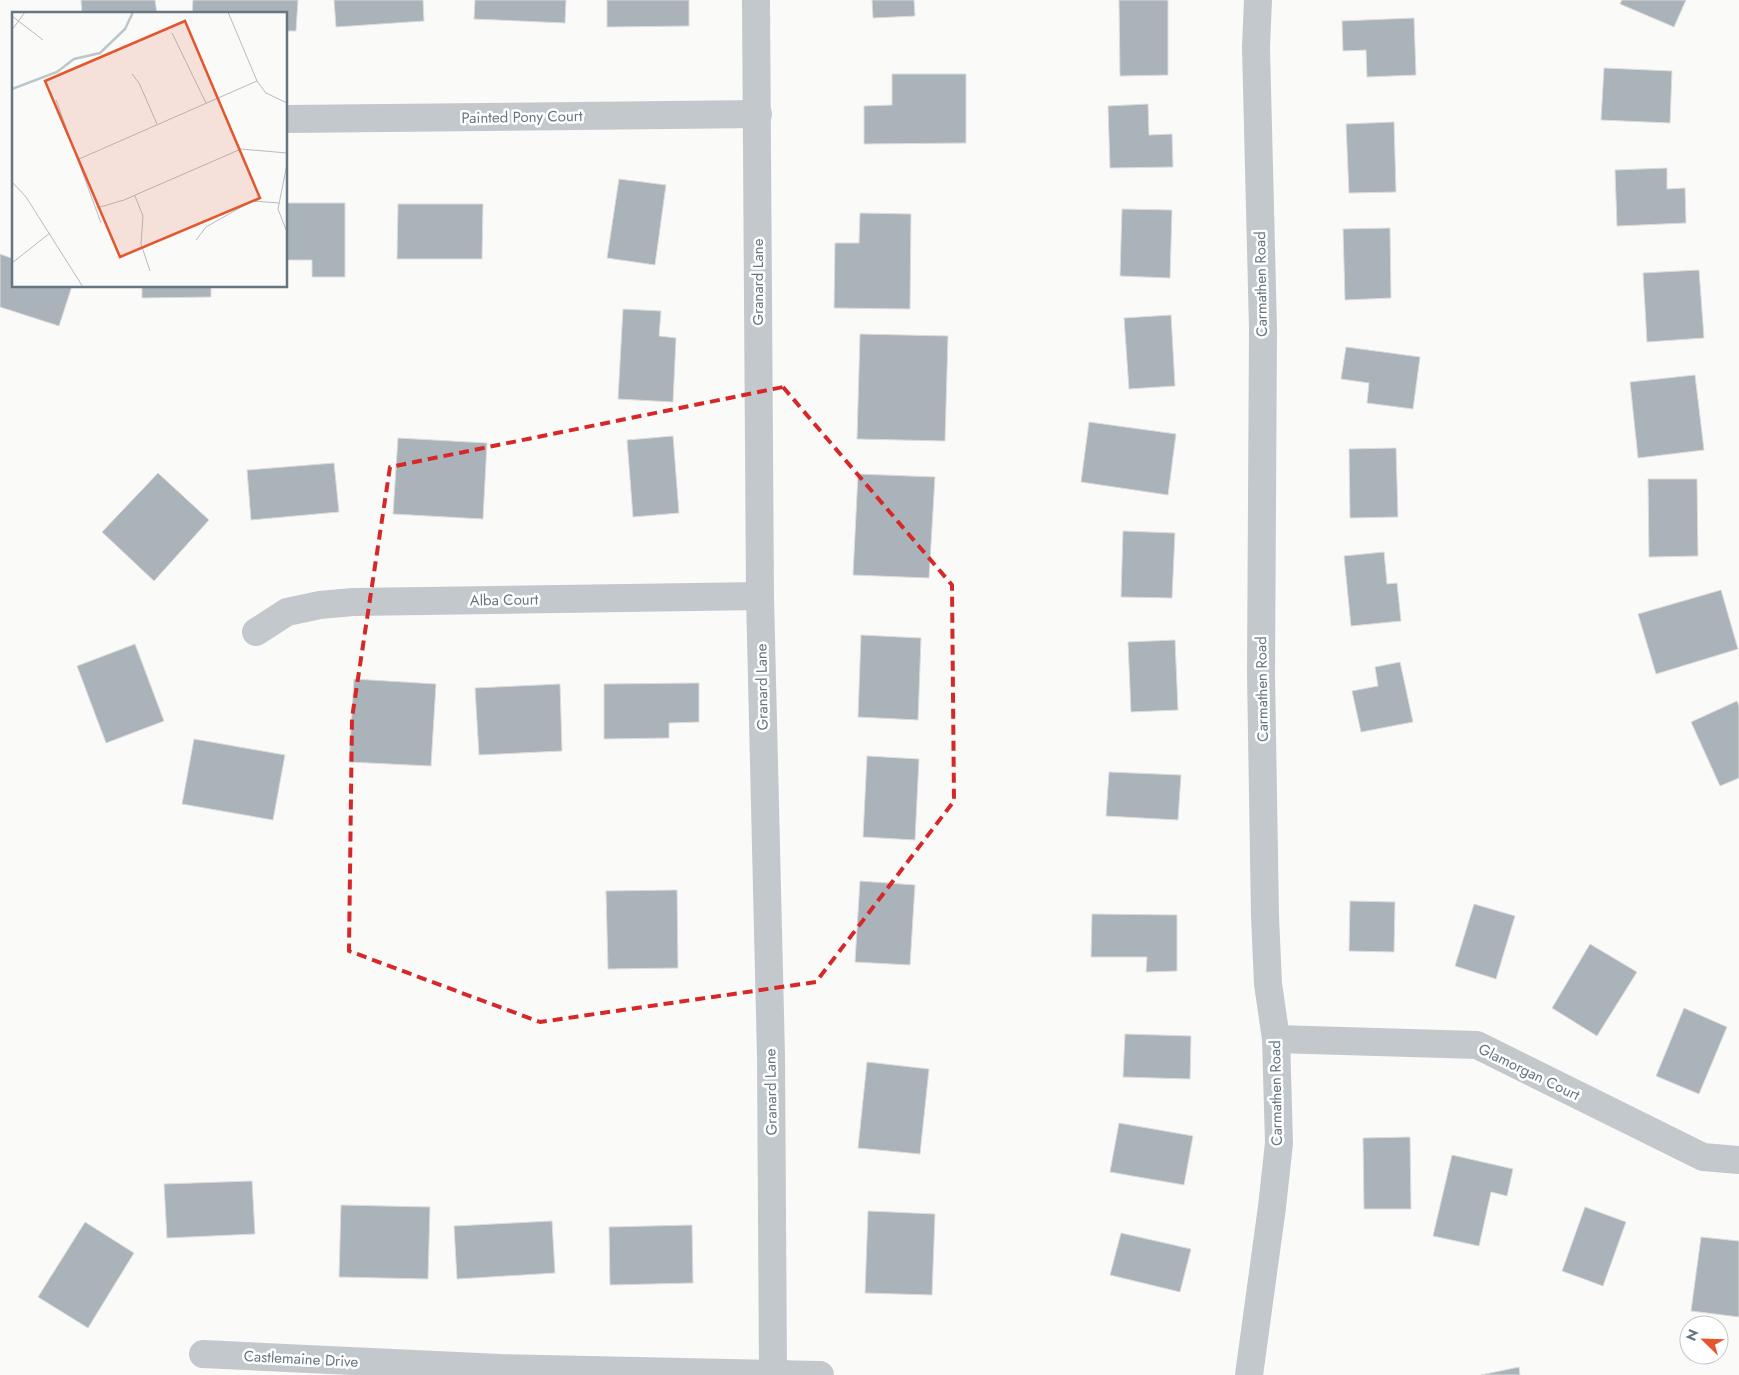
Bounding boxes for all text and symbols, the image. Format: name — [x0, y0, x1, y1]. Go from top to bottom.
inset map — [12, 12, 288, 288]
street label: Painted Pony Court — [461, 105, 583, 129]
street label: Carmathen Road — [1249, 231, 1273, 337]
street label: Granard Lane — [747, 238, 769, 325]
street label: Alba Court — [469, 588, 539, 612]
street label: Carmathen Road — [1250, 636, 1274, 742]
street label: Granard Lane — [750, 643, 774, 731]
street label: Glamorgan Court — [1475, 1038, 1584, 1106]
street label: Carmathen Road — [1264, 1040, 1288, 1146]
street label: Granard Lane — [759, 1048, 783, 1136]
north arrow — [1679, 1315, 1729, 1365]
text: N — [1681, 1326, 1703, 1344]
street label: Castlemaine Drive — [243, 1345, 359, 1373]

